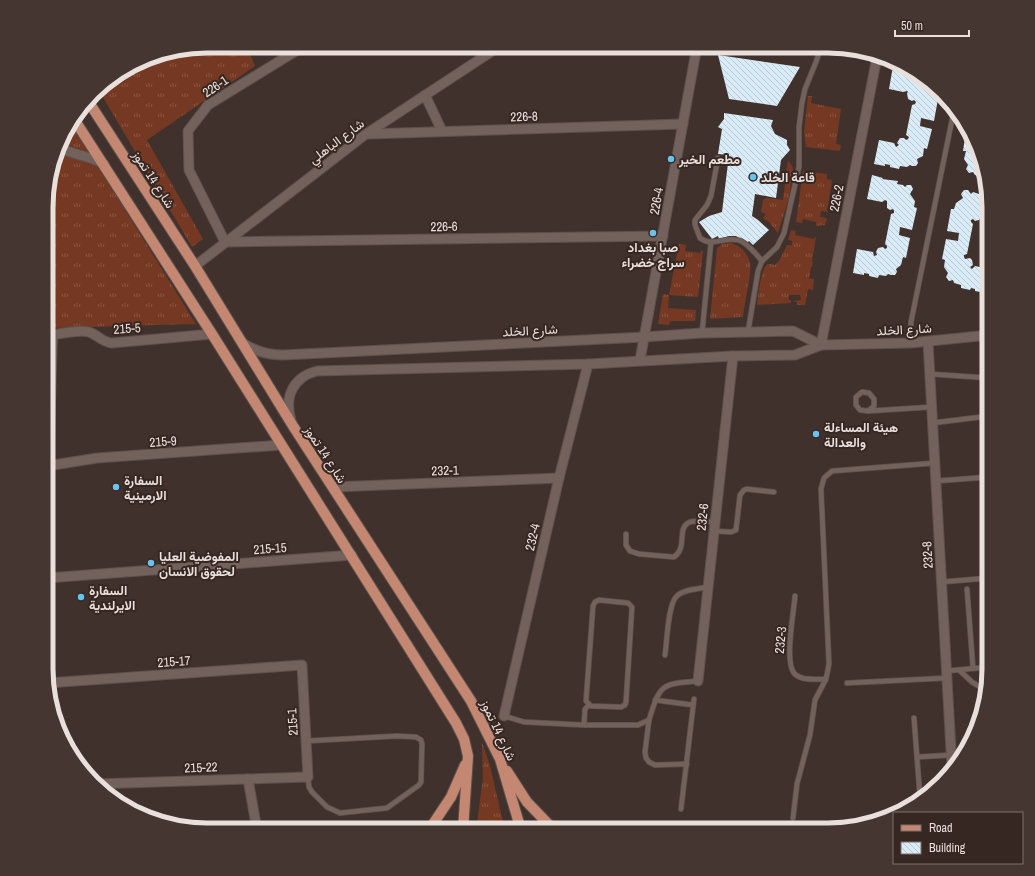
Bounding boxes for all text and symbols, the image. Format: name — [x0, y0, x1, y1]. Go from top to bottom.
scale bar — [895, 12, 969, 38]
text: 50 m — [901, 18, 923, 34]
street label: 226-1 — [199, 72, 231, 101]
street label: 226-8 — [510, 108, 538, 125]
street label: شارع الباهلي — [305, 115, 369, 169]
street label: شارع 14 تموز — [127, 146, 179, 212]
place label: مطعم الخير — [678, 151, 740, 168]
marker: مطعم الخير — [666, 154, 676, 164]
place label: قاعة الخلد — [761, 169, 815, 186]
marker: قاعة الخلد — [748, 172, 758, 182]
street label: 226-2 — [826, 183, 847, 213]
street label: 226-4 — [646, 186, 667, 216]
street label: 226-6 — [430, 218, 458, 235]
marker: صبا بغداد سراج خضراء — [648, 228, 658, 238]
place label: صبا بغداد سراج خضراء — [621, 239, 685, 271]
street label: 215-5 — [113, 319, 141, 338]
street label: شارع الخلد — [876, 320, 932, 340]
street label: شارع الخلد — [502, 321, 558, 341]
place label: هيئة المساءلة والعدالة — [824, 419, 898, 451]
street label: شارع 14 تموز — [299, 421, 351, 487]
marker: هيئة المساءلة والعدالة — [811, 429, 821, 439]
street label: 215-9 — [149, 432, 177, 451]
street label: 232-1 — [431, 462, 459, 479]
place label: السفارة الارمينية — [124, 472, 167, 504]
marker: السفارة الارمينية — [111, 482, 121, 492]
street label: 232-6 — [693, 503, 712, 531]
street label: 232-4 — [521, 522, 544, 552]
street label: 215-15 — [253, 539, 287, 558]
street label: 232-8 — [918, 541, 937, 569]
place label: المفوضية العليا لحقوق الانسان — [159, 548, 239, 580]
marker: المفوضية العليا لحقوق الانسان — [146, 558, 156, 568]
place label: السفارة الايرلندية — [89, 582, 135, 614]
marker: السفارة الايرلندية — [76, 592, 86, 602]
street label: 232-3 — [771, 626, 790, 654]
street label: 215-17 — [157, 652, 191, 671]
street label: شارع 14 تموز — [476, 696, 520, 764]
street label: 215-1 — [283, 708, 302, 736]
street label: 215-22 — [184, 758, 218, 777]
legend — [893, 812, 1023, 864]
text: Road — [929, 820, 953, 836]
text: Building — [929, 840, 966, 856]

